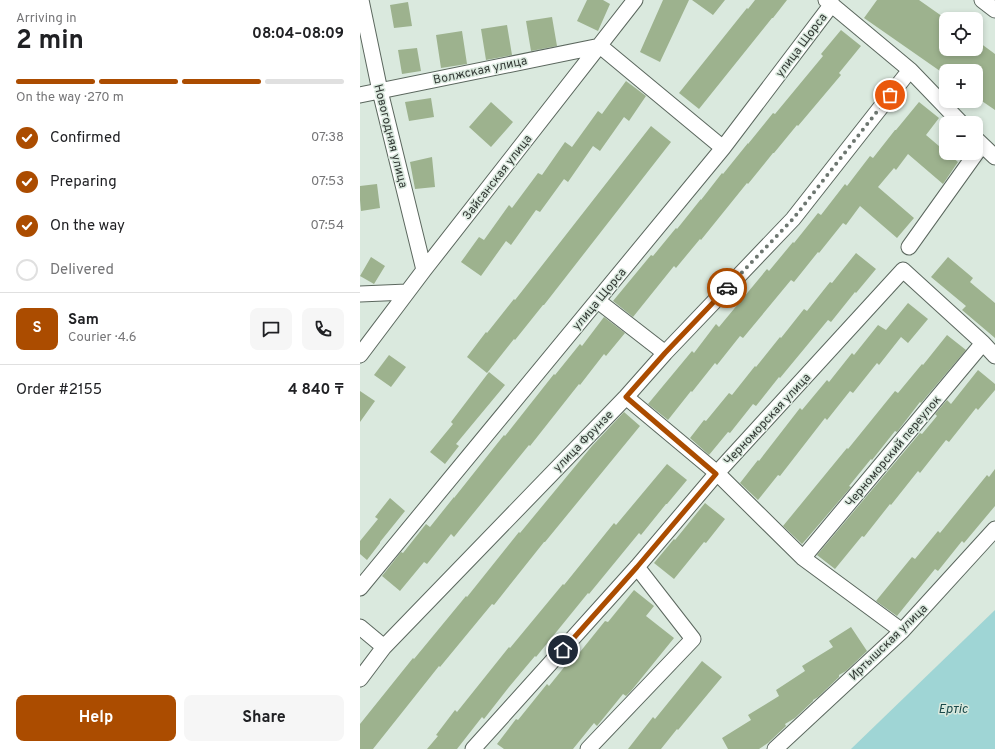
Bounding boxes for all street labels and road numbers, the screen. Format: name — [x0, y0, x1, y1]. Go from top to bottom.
street label: улица Щорса — [772, 10, 831, 81]
street label: Волжская улица — [432, 53, 529, 89]
street label: Новогодняя улица — [369, 83, 411, 190]
street label: Зайсанская улица — [459, 132, 536, 224]
street label: улица Щорса — [569, 265, 630, 334]
street label: Черноморская улица — [721, 370, 815, 469]
street label: Черноморский переулок — [842, 392, 945, 511]
street label: улица Фрунзе — [550, 407, 617, 476]
street label: Иртышская улица — [846, 601, 931, 684]

